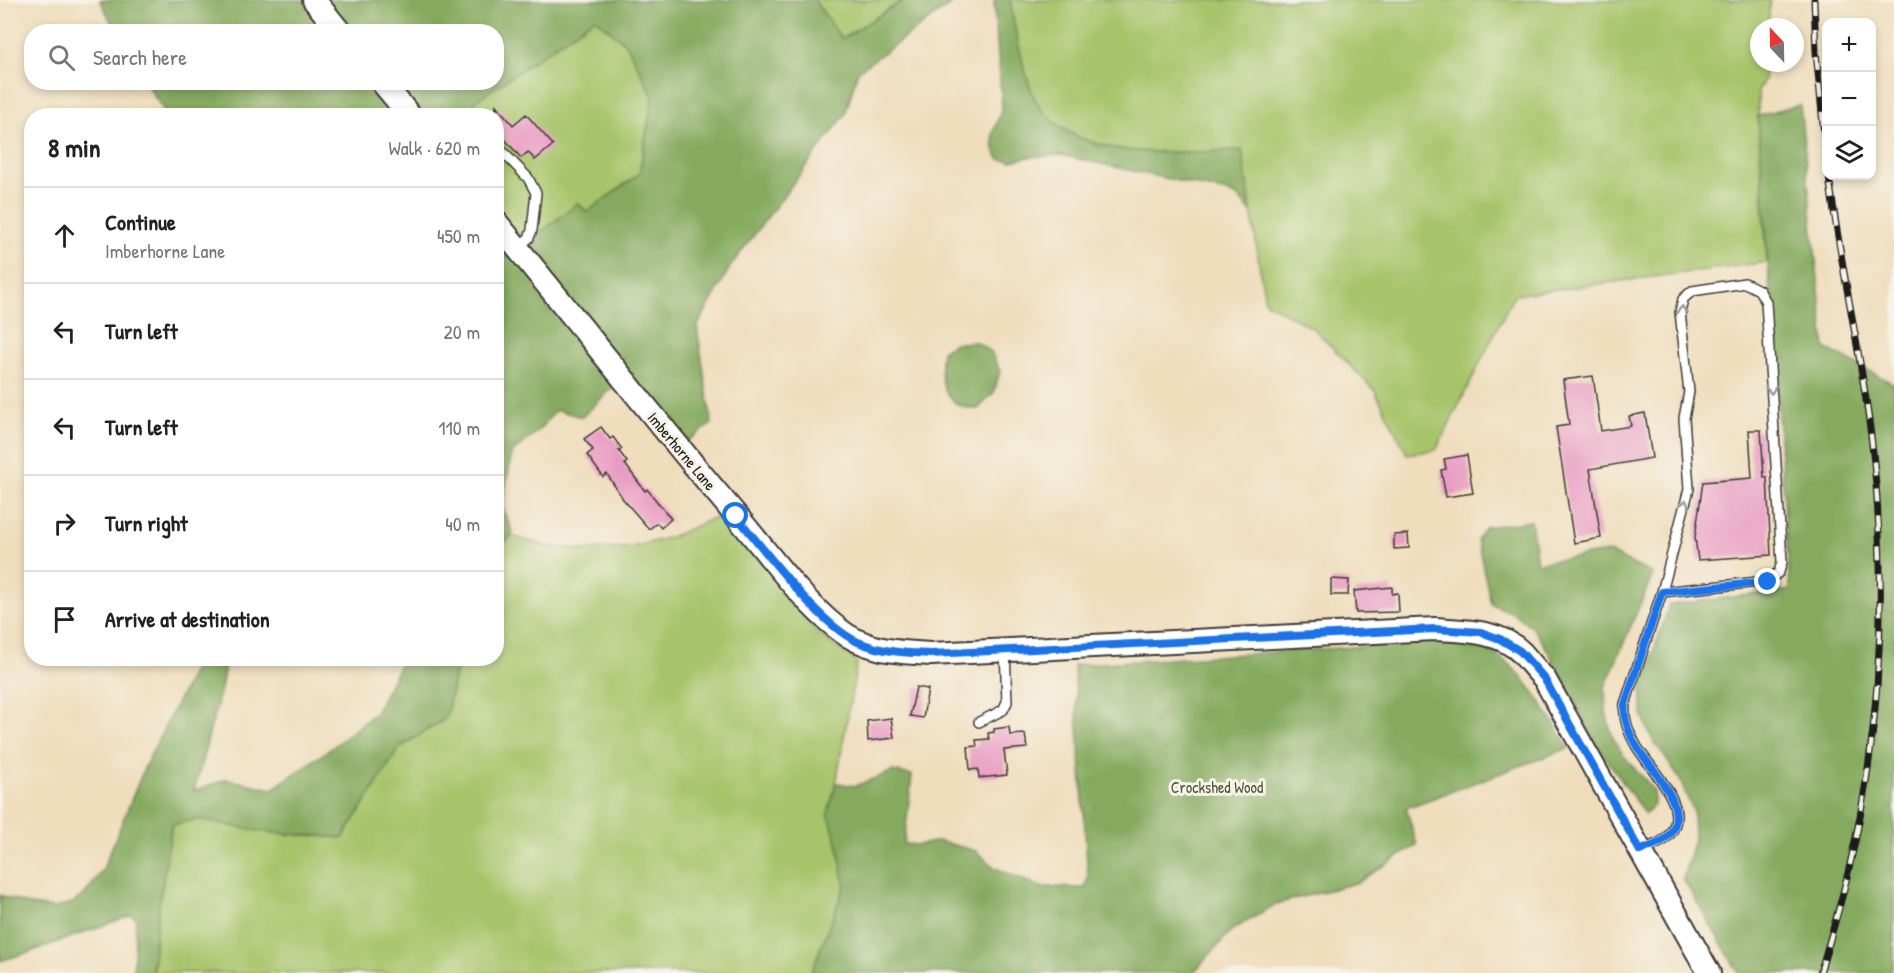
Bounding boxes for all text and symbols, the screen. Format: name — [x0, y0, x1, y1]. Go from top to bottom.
north arrow — [1750, 18, 1804, 72]
map controls — [1822, 18, 1876, 180]
button: + — [1822, 18, 1876, 72]
search box — [24, 24, 504, 90]
icon: search — [45, 41, 78, 74]
text: Search here — [93, 42, 187, 72]
button: − — [1822, 72, 1876, 126]
button: layers — [1822, 126, 1876, 180]
text: 8 min — [48, 130, 101, 165]
text: Walk · 620 m — [389, 134, 480, 161]
text: Continue — [105, 207, 176, 237]
icon: ahead — [48, 219, 81, 252]
text: 450 m — [437, 222, 480, 249]
text: Imberhorne Lane — [105, 237, 225, 264]
one-way arrow — [1675, 306, 1688, 315]
icon: left — [48, 315, 81, 348]
text: Turn left — [105, 316, 178, 346]
text: 20 m — [443, 318, 480, 345]
one-way arrow — [1765, 386, 1778, 395]
street label: Imberhorne Lane — [643, 407, 722, 495]
icon: left — [48, 411, 81, 444]
text: Turn left — [105, 412, 178, 442]
text: 110 m — [438, 414, 480, 441]
one-way arrow — [1678, 499, 1691, 509]
route start — [722, 502, 748, 528]
icon: right — [48, 507, 81, 540]
text: Turn right — [105, 508, 188, 538]
text: 40 m — [445, 510, 480, 537]
route end — [1754, 568, 1780, 594]
icon: arrive — [48, 603, 81, 636]
text: Arrive at destination — [105, 604, 270, 634]
park label: Crockshed Wood — [1171, 776, 1263, 798]

